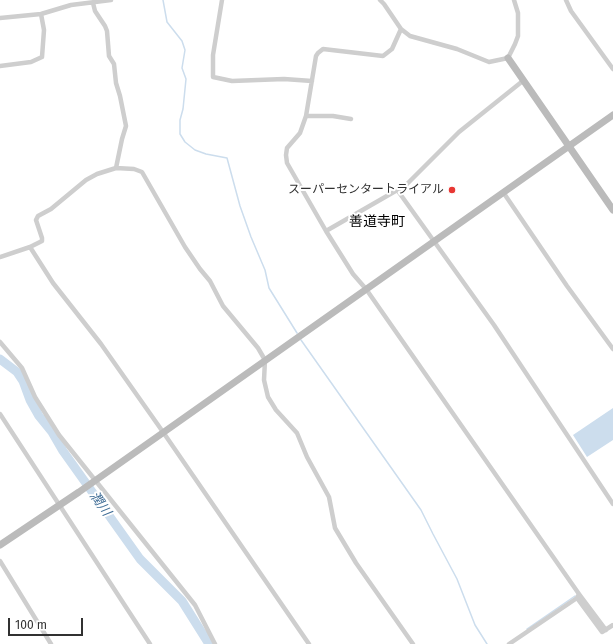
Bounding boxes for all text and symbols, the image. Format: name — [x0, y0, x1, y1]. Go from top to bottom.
place label: スーパーセンタートライアル — [288, 183, 444, 197]
marker: スーパーセンタートライアル — [447, 185, 457, 195]
district label: 善道寺町 — [349, 214, 405, 230]
water label: 潤川 — [86, 489, 114, 519]
scale bar — [10, 610, 85, 636]
text: 100 m — [15, 618, 47, 632]

